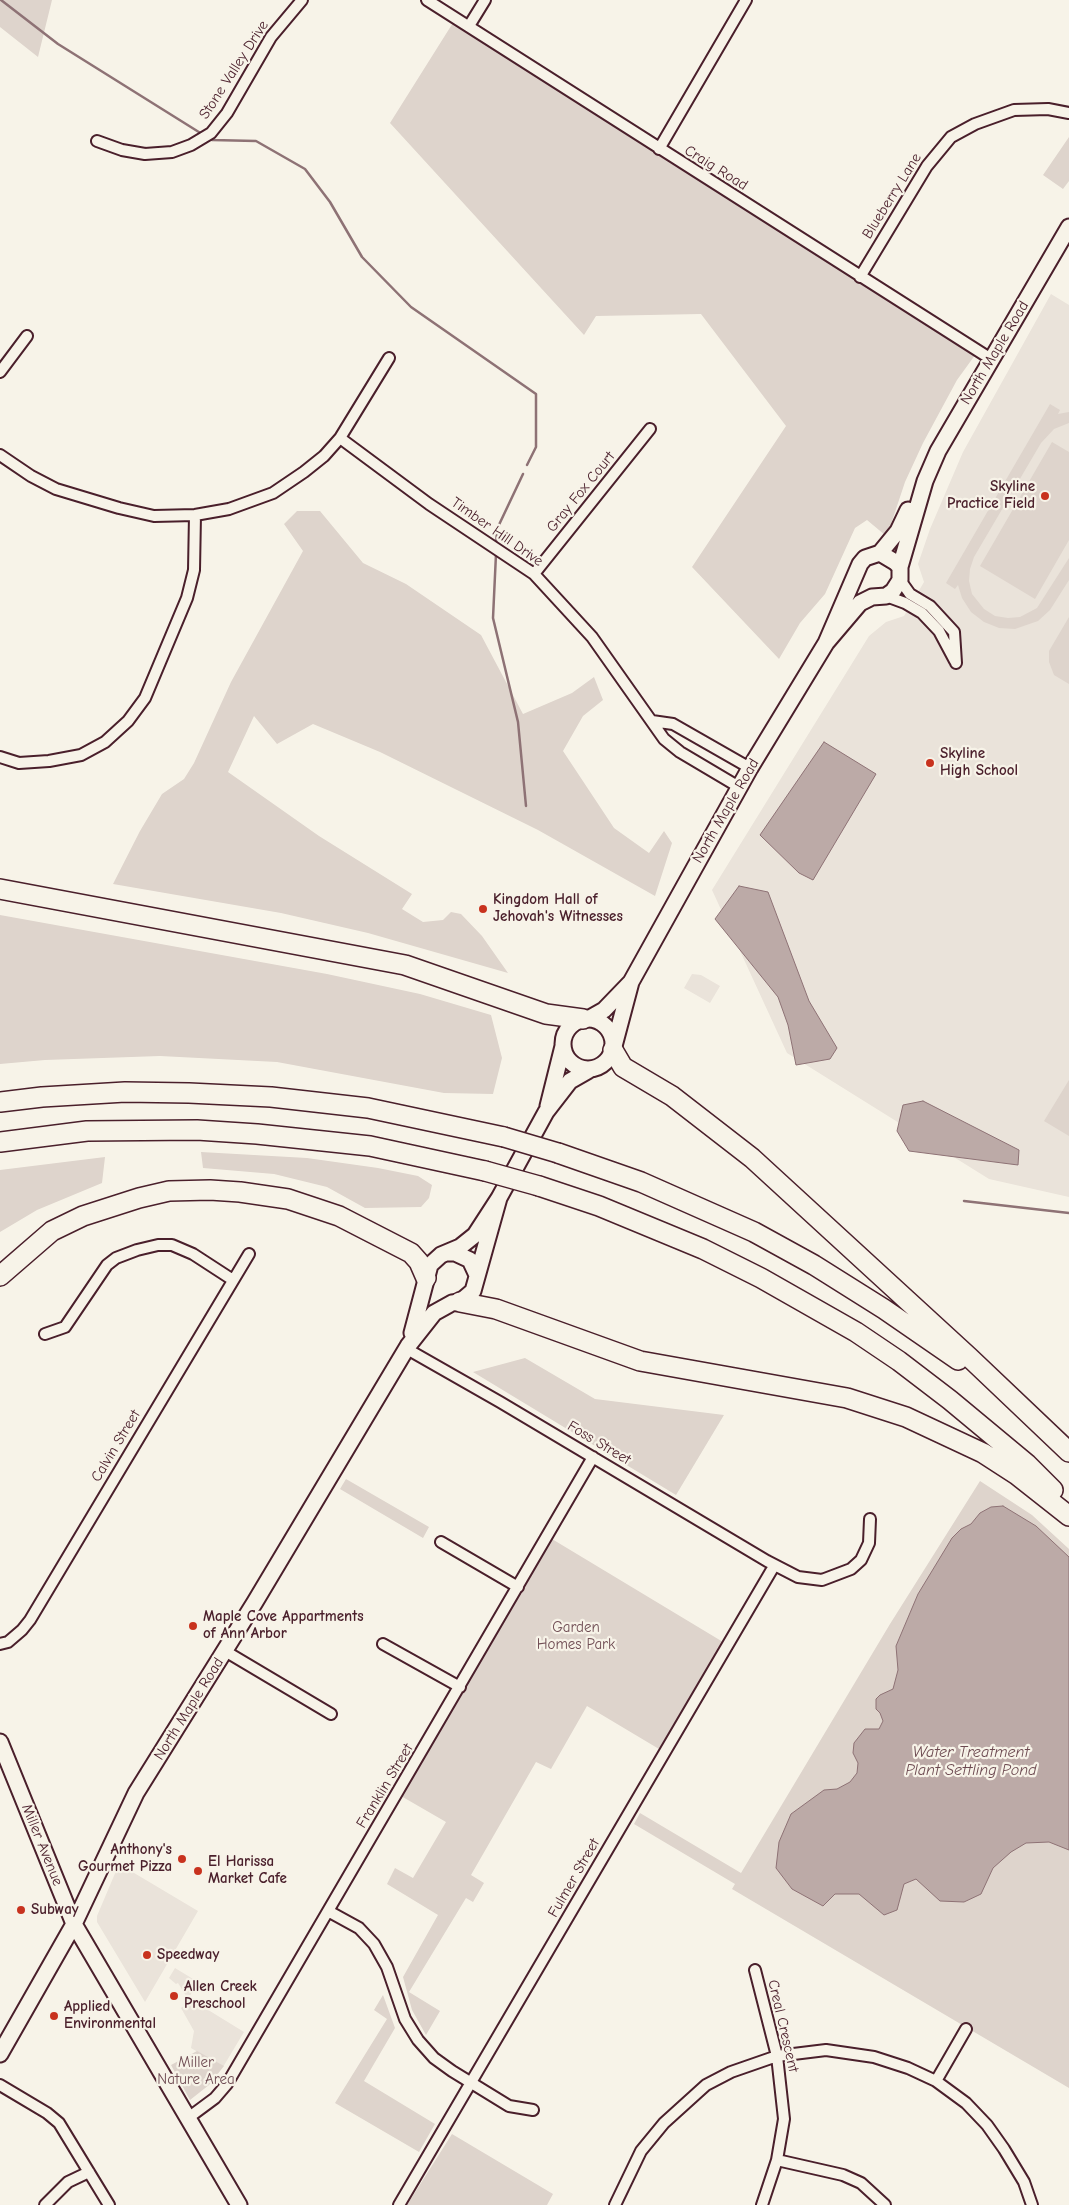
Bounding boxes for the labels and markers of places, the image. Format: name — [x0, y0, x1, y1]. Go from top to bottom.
place label: Skyline Practice Field — [947, 478, 1035, 513]
marker: Skyline Practice Field — [1039, 490, 1051, 502]
place label: Skyline High School — [940, 745, 1018, 780]
marker: Skyline High School — [924, 757, 936, 769]
place label: Kingdom Hall of Jehovah's Witnesses — [493, 891, 623, 926]
marker: Kingdom Hall of Jehovah's Witnesses — [477, 903, 489, 915]
place label: Maple Cove Appartments of Ann Arbor — [203, 1608, 364, 1643]
marker: Maple Cove Appartments of Ann Arbor — [187, 1620, 199, 1632]
place label: Anthony's Gourmet Pizza — [78, 1841, 172, 1876]
marker: Anthony's Gourmet Pizza — [176, 1853, 188, 1865]
place label: El Harissa Market Cafe — [208, 1853, 287, 1888]
marker: El Harissa Market Cafe — [192, 1865, 204, 1877]
place label: Subway — [31, 1901, 79, 1919]
marker: Subway — [15, 1904, 27, 1916]
place label: Speedway — [157, 1946, 219, 1964]
marker: Speedway — [141, 1949, 153, 1961]
place label: Allen Creek Preschool — [184, 1978, 257, 2013]
marker: Allen Creek Preschool — [168, 1990, 180, 2002]
place label: Applied Environmental — [64, 1998, 156, 2033]
marker: Applied Environmental — [48, 2010, 60, 2022]

